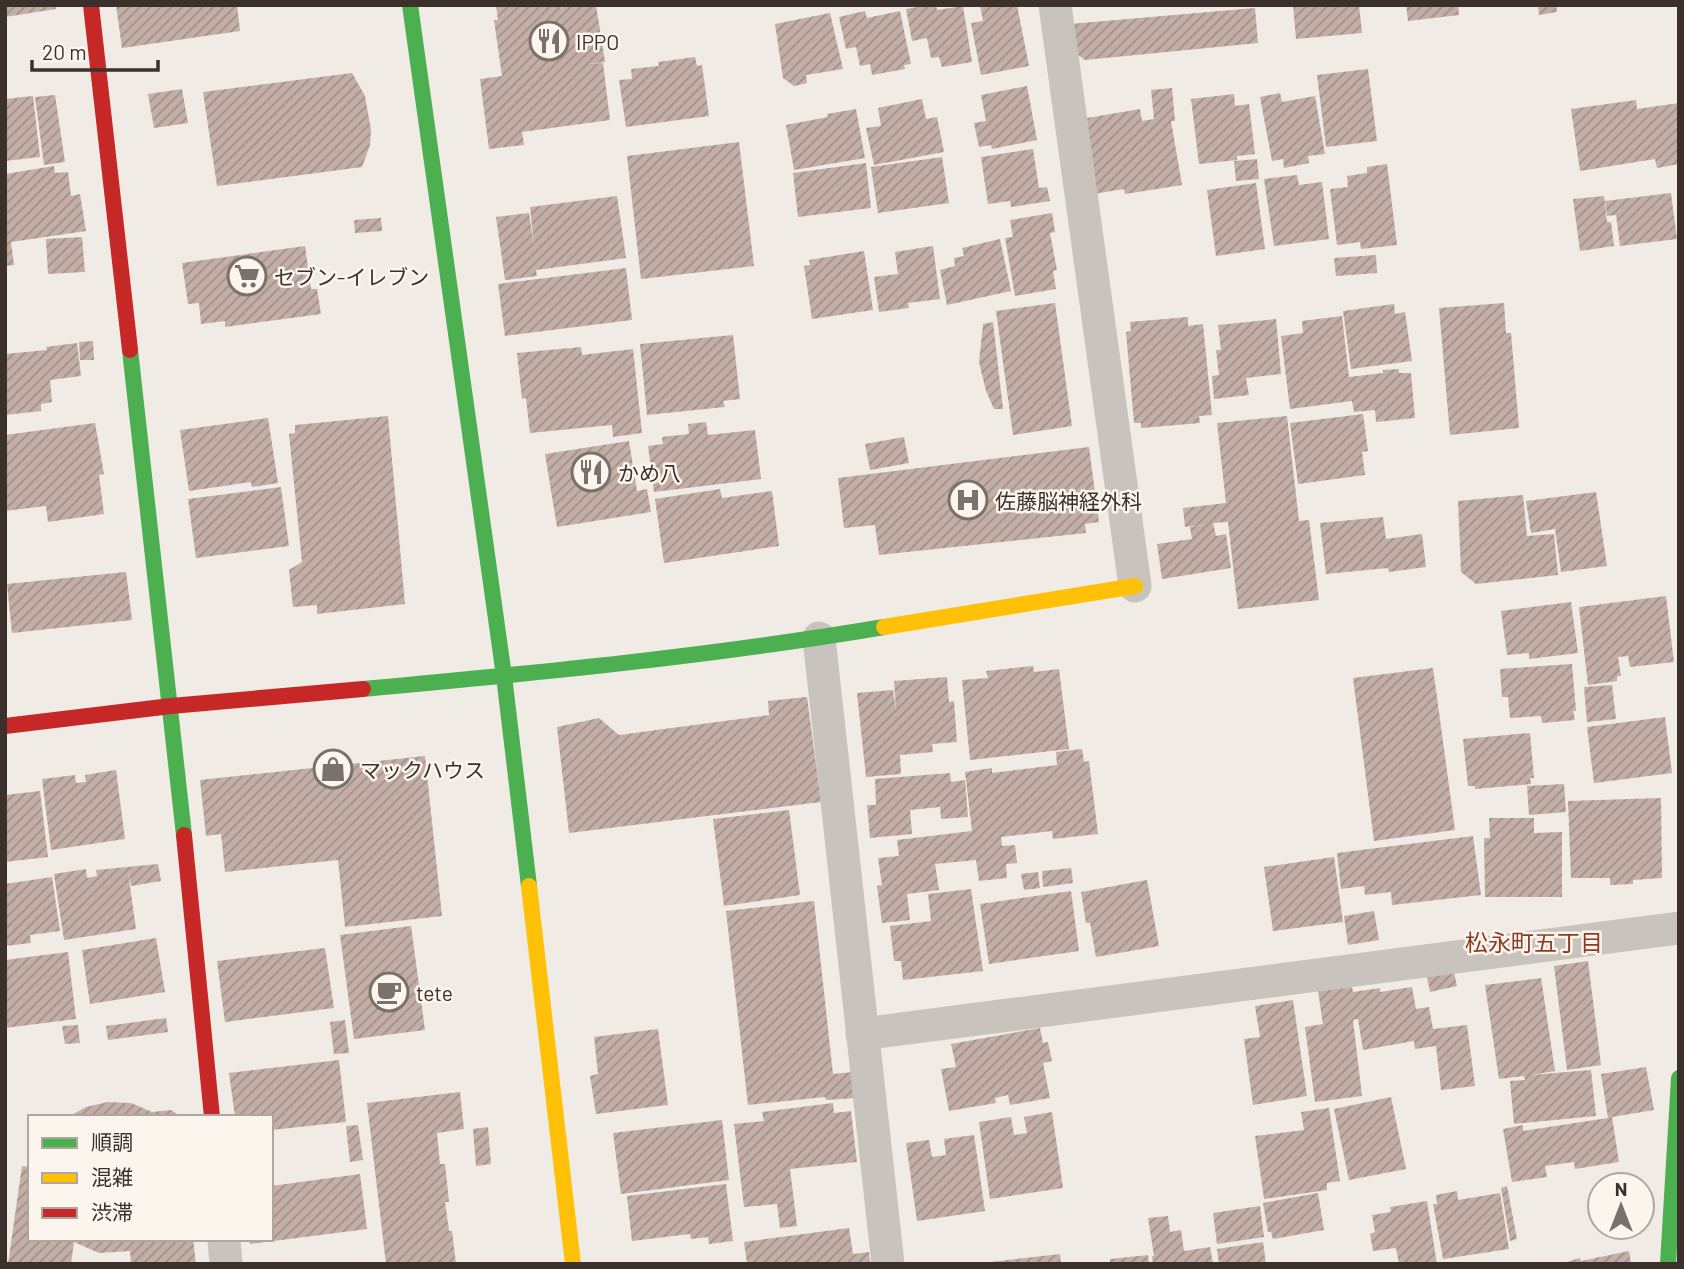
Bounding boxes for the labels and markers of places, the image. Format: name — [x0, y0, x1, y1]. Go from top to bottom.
restaurant icon: IPPO — [528, 20, 570, 62]
place label: IPPO — [576, 29, 619, 54]
supermarket icon: セブン-イレブン — [226, 255, 268, 297]
place label: セブン-イレブン — [274, 264, 429, 289]
restaurant icon: かめ八 — [570, 451, 612, 493]
place label: かめ八 — [618, 460, 681, 485]
hospital icon: 佐藤脳神経外科 — [947, 479, 989, 521]
place label: 佐藤脳神経外科 — [995, 488, 1142, 513]
shop icon: マックハウス — [312, 748, 354, 790]
place label: マックハウス — [360, 757, 485, 782]
cafe icon: tete — [368, 971, 410, 1013]
place label: tete — [416, 980, 453, 1005]

